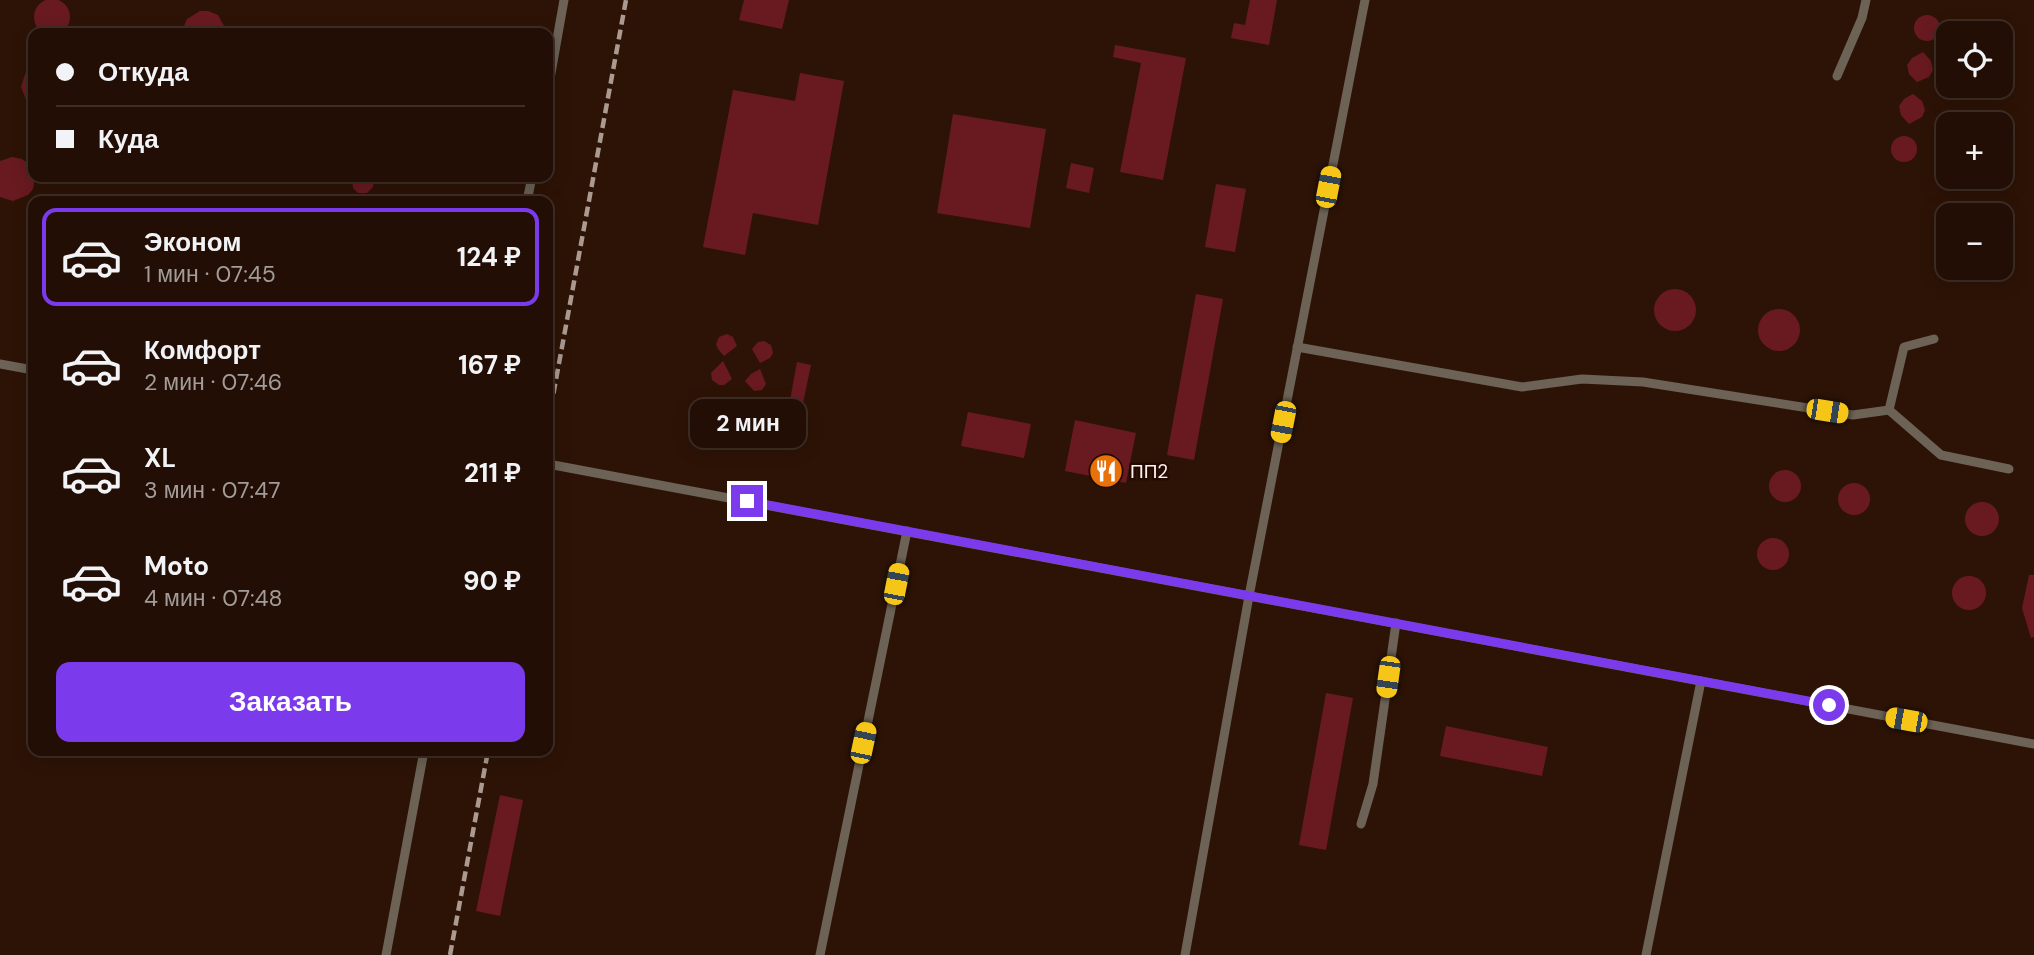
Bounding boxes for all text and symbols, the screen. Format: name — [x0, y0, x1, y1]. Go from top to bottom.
map controls — [1936, 21, 2013, 280]
button: locate — [1936, 21, 2013, 98]
text: Откуда — [98, 55, 189, 89]
button: + — [1936, 112, 2013, 189]
text: Куда — [98, 122, 159, 156]
car — [1314, 164, 1343, 210]
button: − — [1936, 203, 2013, 280]
text: Эконом — [144, 225, 242, 259]
icon: car — [60, 226, 123, 289]
text: 124 ₽ — [457, 240, 521, 274]
text: 1 мин · 07:45 — [144, 259, 276, 289]
text: Комфорт — [144, 333, 261, 367]
icon: car — [60, 334, 123, 397]
text: 167 ₽ — [458, 348, 521, 382]
text: 2 мин · 07:46 — [144, 367, 282, 397]
car — [1805, 397, 1850, 425]
car — [1269, 399, 1298, 445]
callout: 2 мин — [689, 400, 805, 448]
text: 2 мин — [716, 408, 780, 438]
text: XL — [144, 441, 176, 475]
icon: car — [60, 442, 123, 505]
restaurant icon: ПП2 — [1087, 452, 1125, 490]
text: 211 ₽ — [464, 456, 521, 490]
place label: ПП2 — [1130, 459, 1168, 484]
text: 3 мин · 07:47 — [144, 475, 280, 505]
route end — [731, 485, 763, 517]
text: Moto — [144, 549, 209, 583]
icon: car — [60, 550, 123, 613]
car — [882, 561, 911, 607]
text: 90 ₽ — [463, 564, 521, 598]
text: 4 мин · 07:48 — [144, 583, 283, 613]
car — [1375, 655, 1402, 699]
button: Заказать — [56, 662, 525, 742]
route start — [1813, 689, 1845, 721]
car — [1884, 706, 1929, 734]
car — [849, 720, 878, 766]

